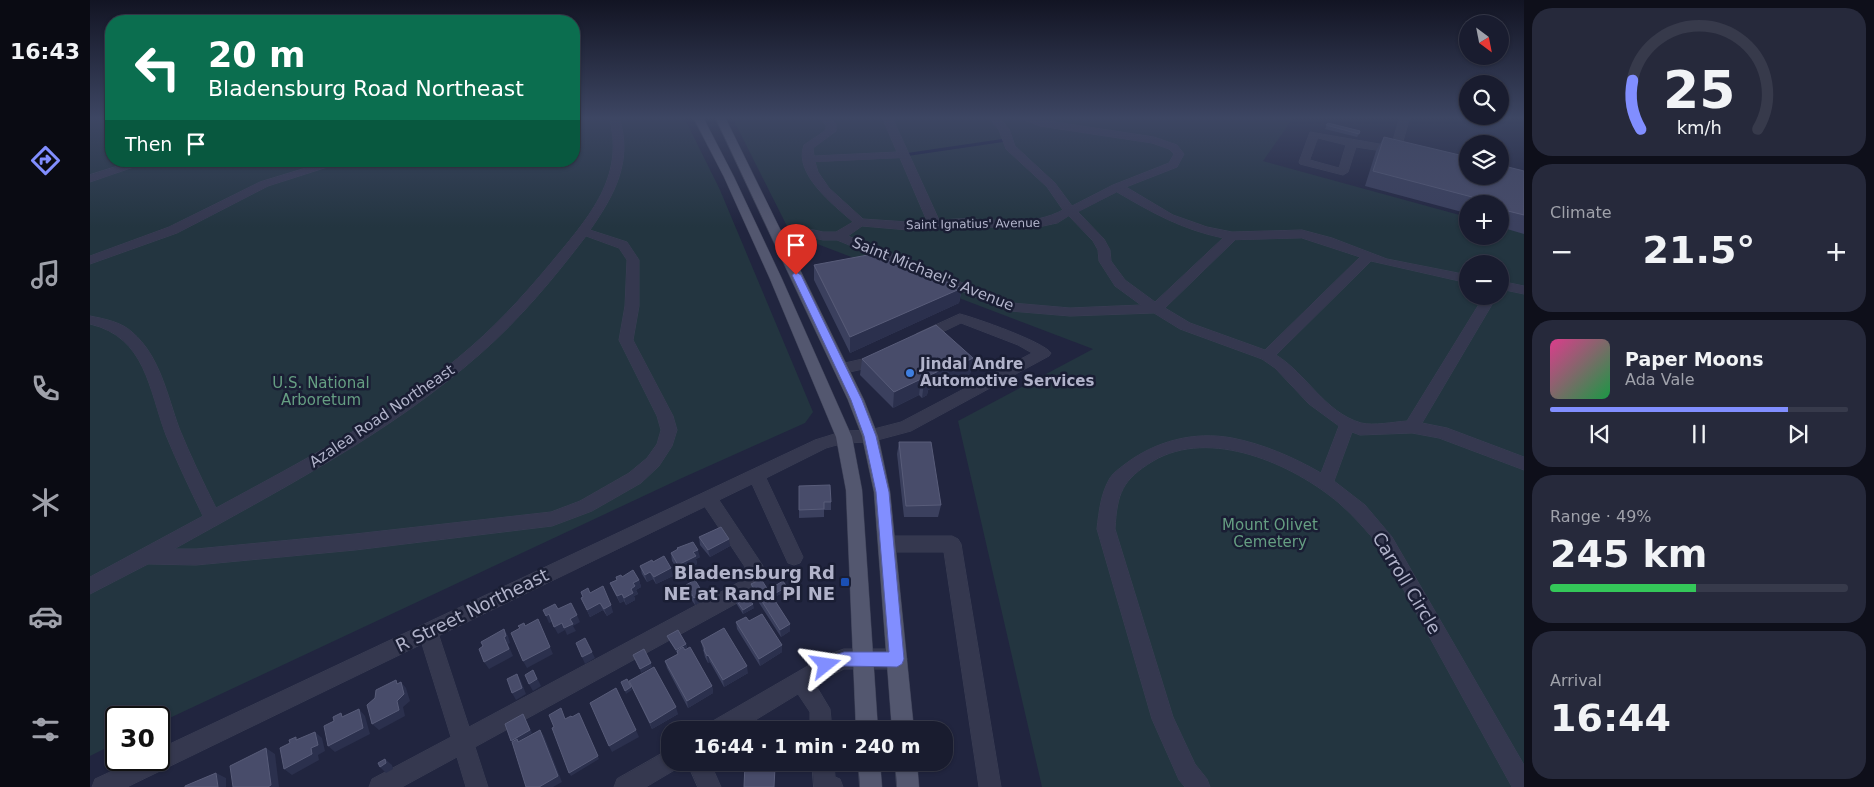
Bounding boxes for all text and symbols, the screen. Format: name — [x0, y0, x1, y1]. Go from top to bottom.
north arrow — [1459, 15, 1509, 65]
map controls — [1459, 15, 1509, 305]
icon: left — [125, 35, 190, 100]
text: 20 m — [208, 35, 305, 75]
text: 16:43 — [10, 39, 80, 64]
text: 25 — [1663, 60, 1735, 120]
button: search — [1459, 75, 1509, 125]
text: Bladensburg Road Northeast — [208, 76, 524, 101]
text: km/h — [1676, 117, 1722, 138]
icon: arrive — [182, 130, 210, 158]
text: Then — [125, 133, 172, 155]
button: layers — [1459, 135, 1509, 185]
icon: directions — [28, 143, 63, 178]
button: + — [1459, 195, 1509, 245]
text: Climate — [1550, 203, 1612, 222]
street label: Saint Ignatius' Avenue — [906, 216, 1040, 232]
pin — [775, 224, 817, 275]
text: 21.5° — [1643, 228, 1755, 272]
icon: arrive — [782, 231, 810, 259]
street label: Saint Michael's Avenue — [849, 233, 1017, 315]
text: − — [1550, 235, 1573, 268]
text: + — [1825, 235, 1848, 268]
button: − — [1459, 255, 1509, 305]
icon: music — [28, 257, 63, 292]
text: Paper Moons — [1625, 348, 1764, 370]
place label: Jindal Andre Automotive Services — [919, 355, 1095, 390]
street label: Azalea Road Northeast — [306, 361, 458, 471]
marker: Jindal Andre Automotive Services — [904, 367, 916, 379]
text: Ada Vale — [1625, 370, 1695, 389]
icon: phone — [28, 371, 63, 406]
park label: U.S. National Arboretum — [272, 374, 370, 409]
icon: previous — [1586, 420, 1614, 448]
icon: pause — [1685, 420, 1713, 448]
icon: next — [1784, 420, 1812, 448]
icon: climate — [28, 485, 63, 520]
text: Range · 49% — [1550, 507, 1652, 526]
park label: Mount Olivet Cemetery — [1222, 516, 1318, 551]
street label: Carroll Circle — [1368, 528, 1446, 638]
text: 245 km — [1550, 532, 1707, 576]
place label: Bladensburg Rd NE at Rand Pl NE — [663, 562, 835, 604]
street label: R Street Northeast — [392, 564, 552, 656]
marker: Bladensburg Rd NE at Rand Pl NE — [839, 576, 851, 588]
icon: car — [28, 599, 63, 634]
position arrow — [799, 638, 851, 690]
text: Arrival — [1550, 671, 1602, 690]
text: 16:44 — [1550, 696, 1671, 740]
speed limit sign: 30 — [105, 706, 170, 771]
icon: filters — [28, 712, 63, 747]
text: 16:44 · 1 min · 240 m — [693, 735, 921, 757]

